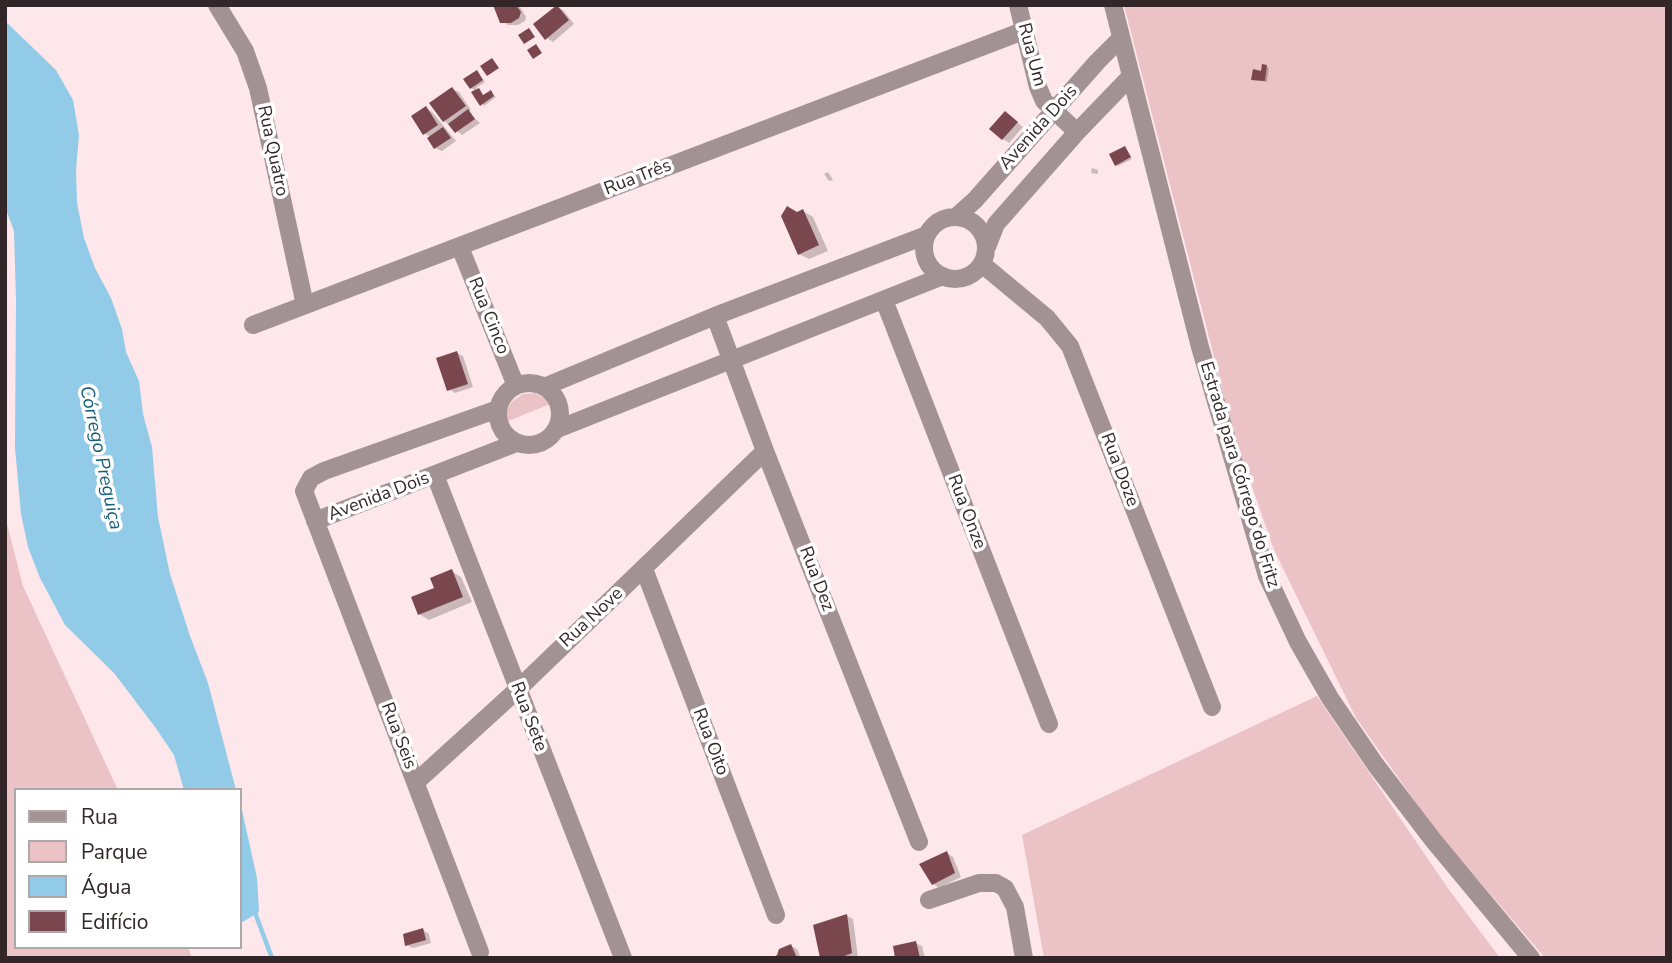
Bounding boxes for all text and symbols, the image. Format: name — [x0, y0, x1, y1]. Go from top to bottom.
street label: Rua Um — [1012, 21, 1050, 89]
street label: Avenida Dois — [995, 81, 1083, 175]
street label: Rua Quatro — [252, 104, 292, 198]
street label: Rua Três — [601, 155, 675, 201]
street label: Rua Cinco — [463, 274, 513, 358]
street label: Estrada para Córrego do Fritz — [1194, 359, 1284, 591]
water label: Córrego Preguiça — [74, 384, 126, 532]
street label: Rua Doze — [1095, 430, 1143, 510]
street label: Avenida Dois — [325, 468, 433, 526]
street label: Rua Onze — [942, 472, 990, 552]
street label: Rua Dez — [794, 544, 838, 614]
street label: Rua Nove — [556, 583, 628, 653]
street label: Rua Sete — [505, 679, 551, 755]
street label: Rua Seis — [375, 700, 421, 772]
street label: Rua Oito — [687, 705, 733, 779]
legend — [14, 788, 242, 949]
text: Rua — [81, 803, 118, 831]
text: Parque — [81, 838, 148, 866]
text: Água — [81, 873, 131, 901]
text: Edifício — [81, 908, 148, 936]

